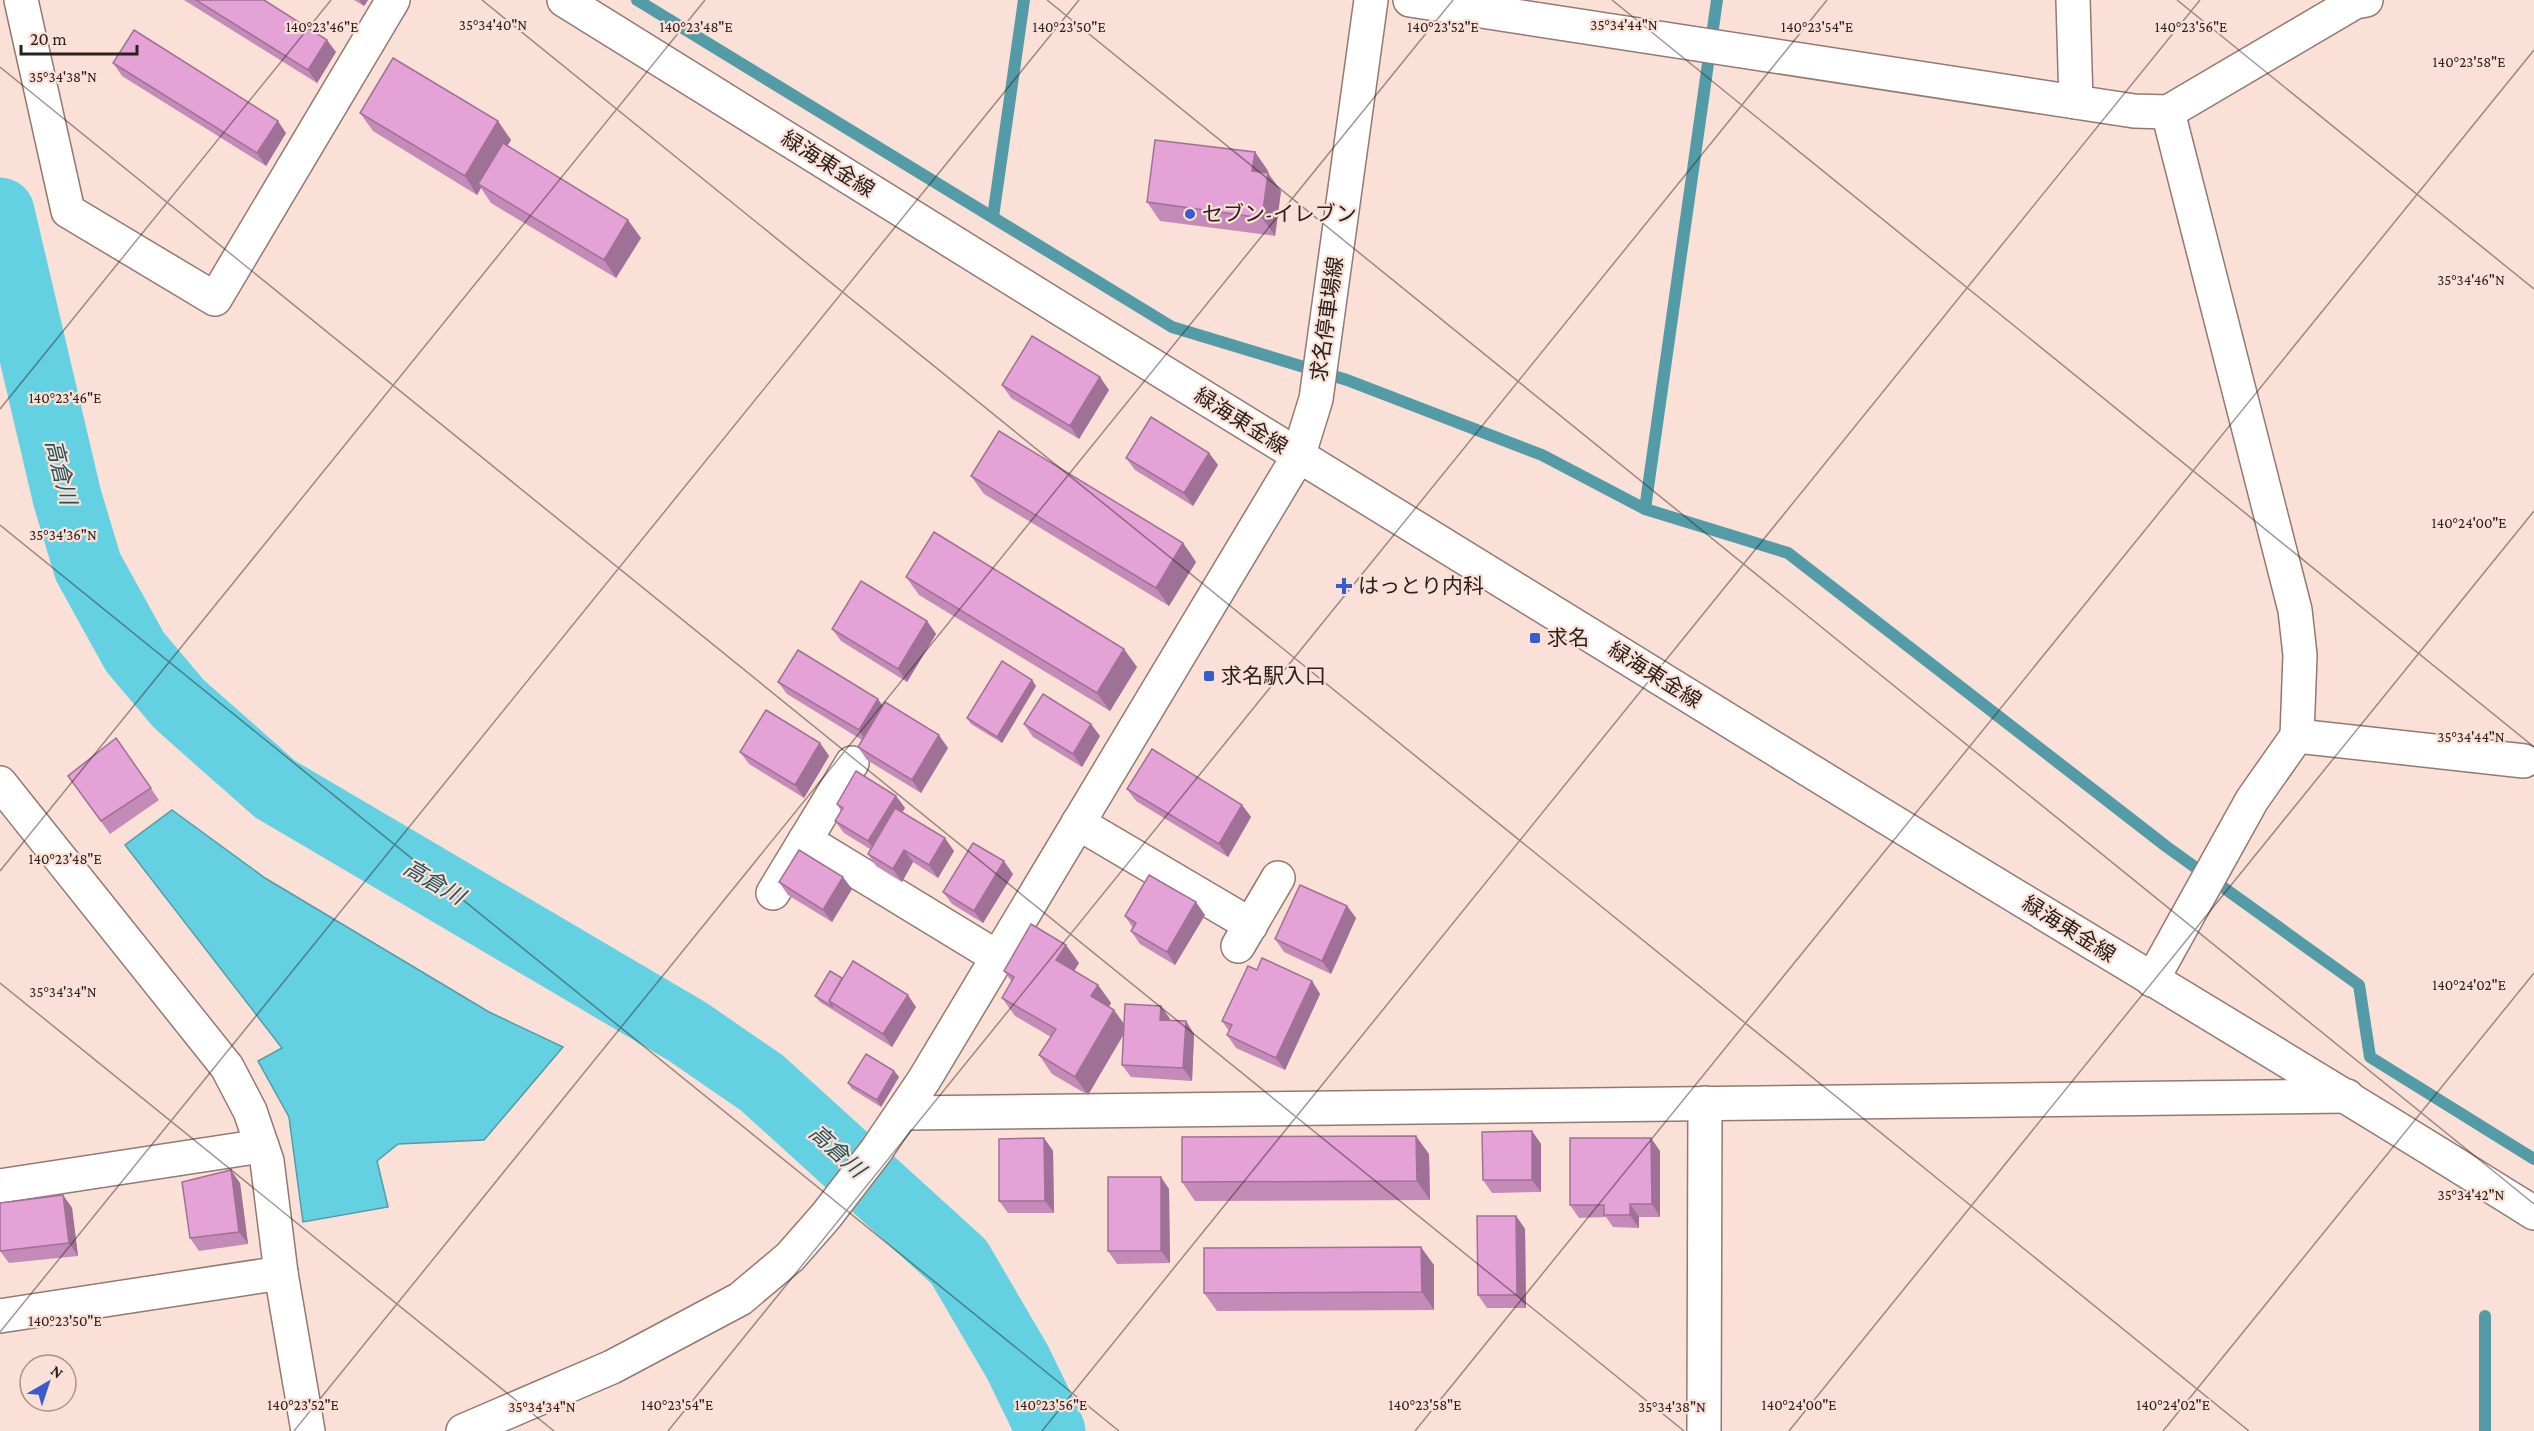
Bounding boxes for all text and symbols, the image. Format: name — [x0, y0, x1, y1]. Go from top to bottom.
text: 35°34'40"N — [459, 17, 527, 33]
text: 35°34'44"N — [1590, 17, 1658, 33]
scale bar — [21, 18, 136, 56]
text: 140°23'46"E — [286, 19, 358, 35]
text: 140°23'48"E — [659, 19, 733, 35]
text: 140°23'50"E — [1032, 19, 1106, 35]
text: 140°23'52"E — [1407, 19, 1479, 35]
text: 140°23'54"E — [1781, 19, 1853, 35]
text: 140°23'56"E — [2155, 19, 2227, 35]
text: 20 m — [30, 29, 67, 49]
text: 140°23'58"E — [2433, 54, 2505, 70]
text: 35°34'38"N — [29, 69, 97, 85]
street label: 緑海東金線 — [777, 126, 879, 202]
place label: セブン-イレブン — [1202, 202, 1357, 226]
marker: セブン-イレブン — [1183, 207, 1197, 221]
street label: 求名停車場線 — [1306, 255, 1348, 383]
text: 35°34'46"N — [2437, 272, 2505, 288]
street label: 緑海東金線 — [1190, 383, 1292, 459]
text: 140°23'46"E — [29, 390, 101, 406]
water label: 高倉川 — [41, 437, 82, 509]
text: 140°24'00"E — [2431, 515, 2507, 531]
text: 35°34'36"N — [29, 527, 97, 543]
place label: はっとり内科 — [1358, 574, 1484, 598]
marker: はっとり内科 — [1335, 577, 1353, 595]
place label: 求名 — [1547, 626, 1589, 650]
marker: 求名 — [1528, 631, 1542, 645]
street label: 緑海東金線 — [1604, 637, 1706, 713]
place label: 求名駅入口 — [1221, 664, 1326, 688]
marker: 求名駅入口 — [1202, 669, 1216, 683]
text: 35°34'44"N — [2437, 729, 2505, 745]
text: 140°23'48"E — [28, 851, 102, 867]
water label: 高倉川 — [399, 855, 471, 910]
street label: 緑海東金線 — [2018, 891, 2120, 967]
text: 140°24'02"E — [2432, 977, 2506, 993]
text: 35°34'34"N — [29, 984, 97, 1000]
water label: 高倉川 — [804, 1120, 871, 1184]
text: 35°34'42"N — [2438, 1187, 2505, 1203]
text: 140°23'50"E — [28, 1313, 102, 1329]
north arrow — [18, 1353, 78, 1413]
text: N — [48, 1362, 67, 1382]
text: 140°23'52"E — [267, 1397, 339, 1413]
text: 140°23'54"E — [641, 1397, 713, 1413]
text: 140°23'56"E — [1015, 1397, 1087, 1413]
text: 140°23'58"E — [1389, 1397, 1461, 1413]
text: 140°24'00"E — [1761, 1397, 1837, 1413]
text: 140°24'02"E — [2136, 1397, 2210, 1413]
text: 35°34'34"N — [508, 1399, 576, 1415]
text: 35°34'38"N — [1638, 1399, 1706, 1415]

